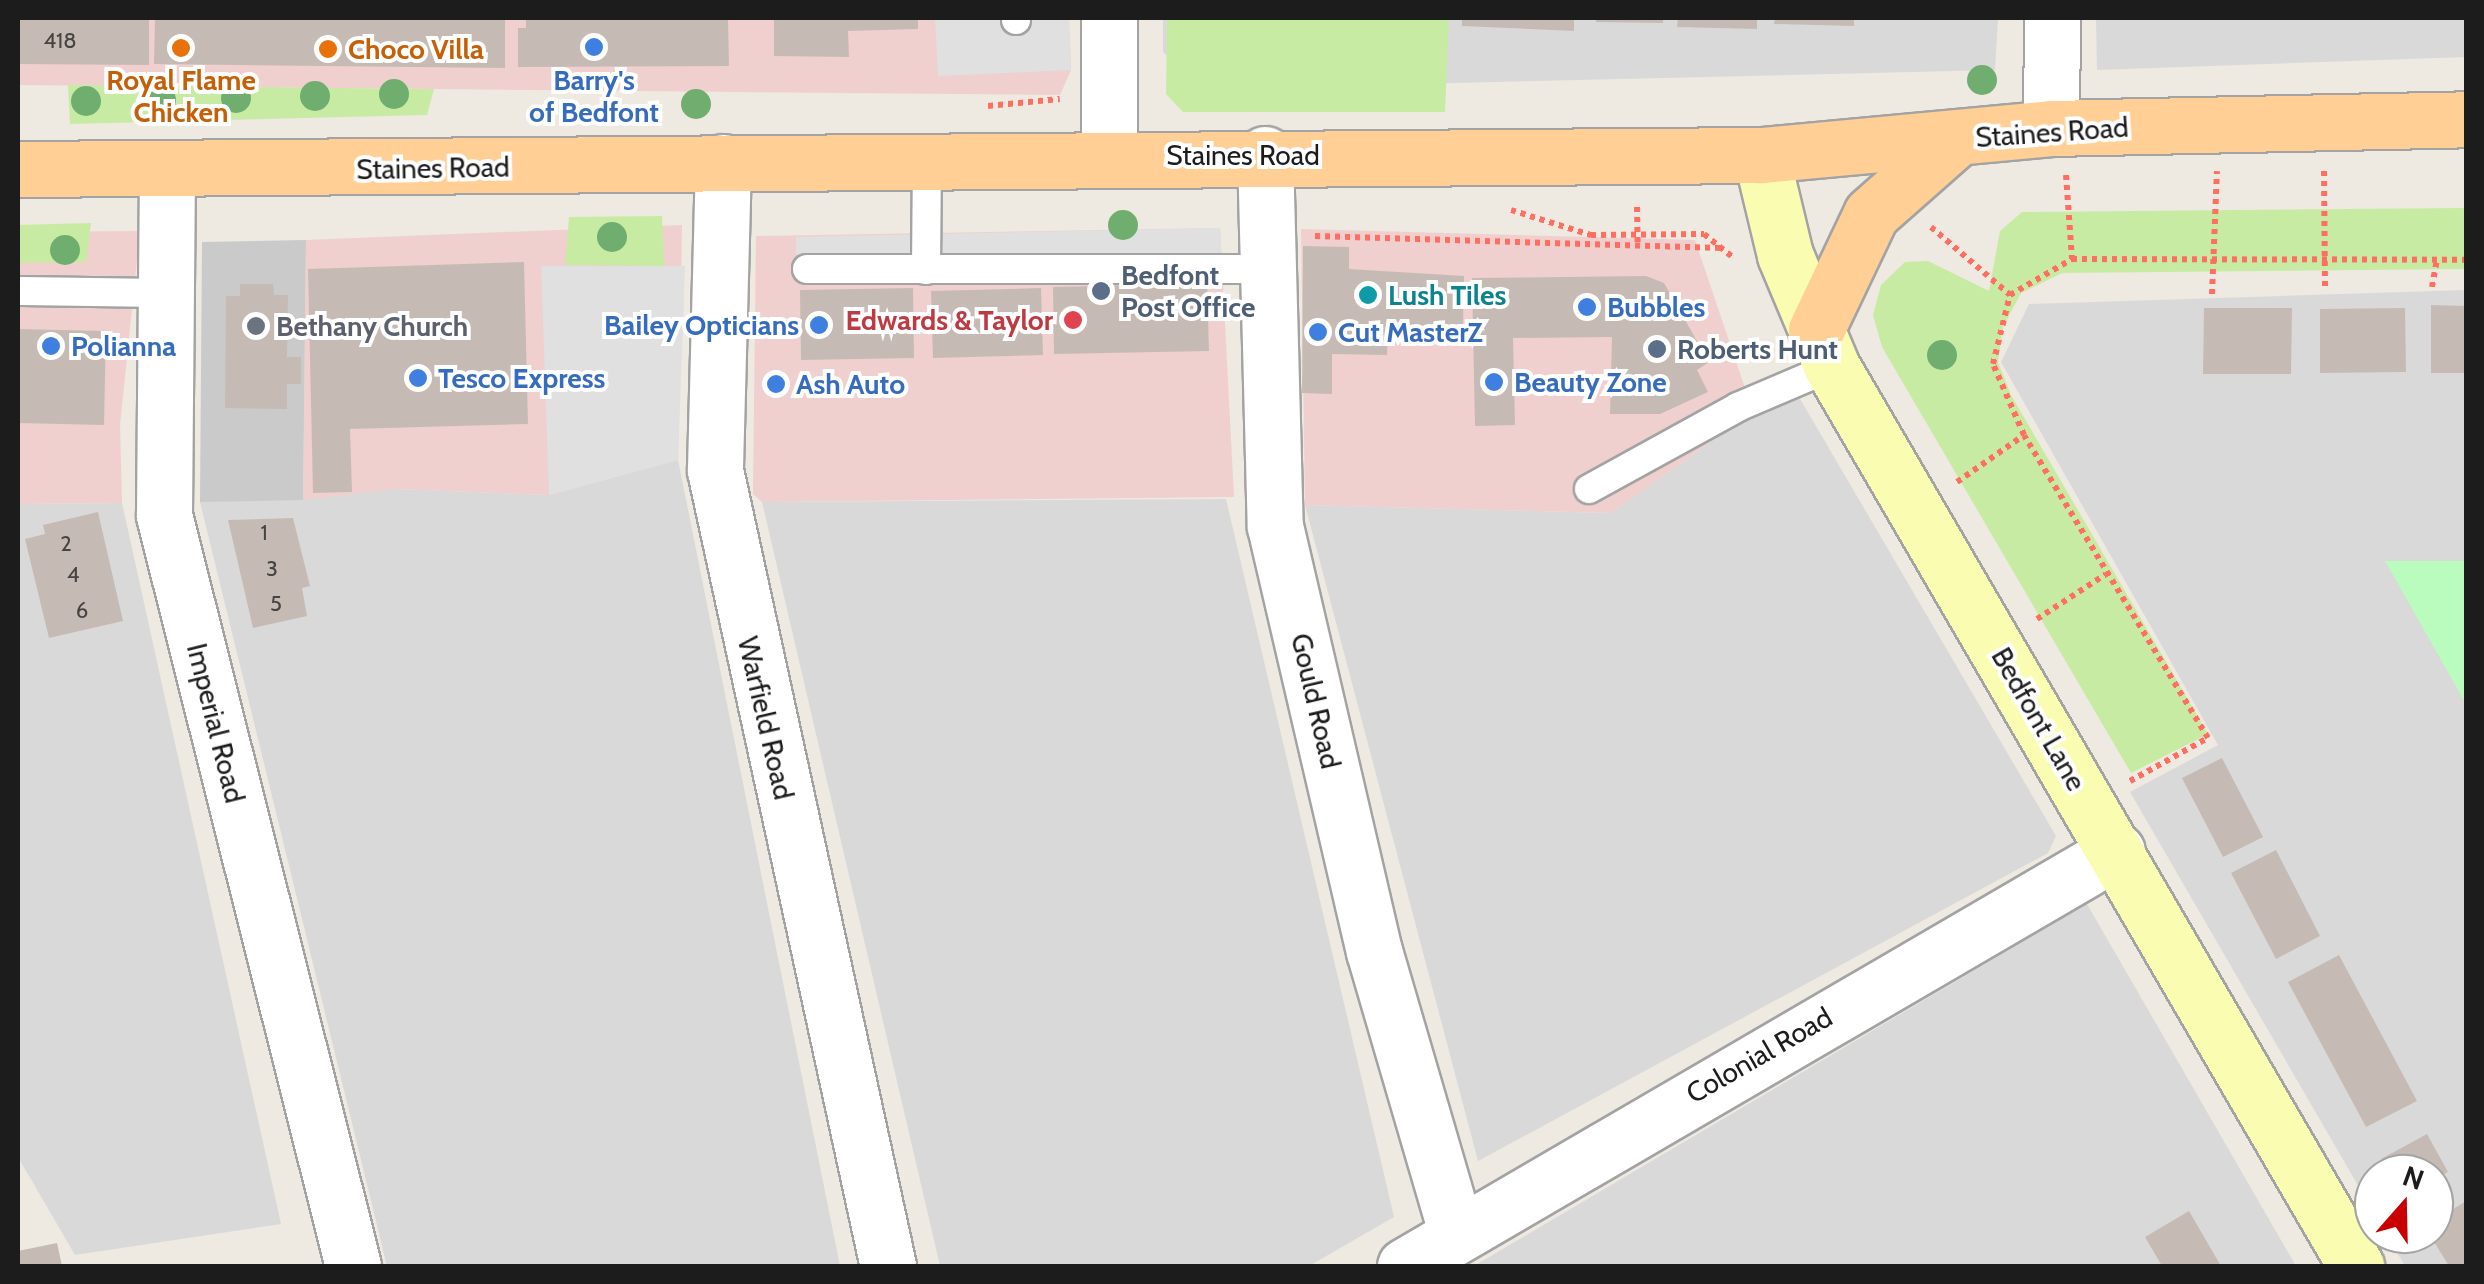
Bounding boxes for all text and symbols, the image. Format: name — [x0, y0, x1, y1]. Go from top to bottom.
house number: 418 — [43, 28, 77, 54]
place label: Choco Villa — [348, 32, 484, 66]
marker: Barry's of Bedfont — [583, 36, 605, 58]
marker: Royal Flame Chicken — [170, 37, 192, 59]
marker: Choco Villa — [317, 38, 339, 60]
place label: Royal Flame Chicken — [106, 63, 256, 129]
place label: Barry's of Bedfont — [529, 63, 659, 129]
street label: Staines Road — [1974, 110, 2130, 154]
street label: Staines Road — [1166, 138, 1320, 172]
street label: Staines Road — [356, 150, 510, 186]
place label: Bedfont Post Office — [1121, 258, 1255, 324]
place label: Lush Tiles — [1388, 278, 1506, 312]
marker: Bedfont Post Office — [1090, 280, 1112, 302]
marker: Lush Tiles — [1357, 284, 1379, 306]
place label: Bubbles — [1607, 290, 1705, 324]
marker: Bubbles — [1576, 296, 1598, 318]
place label: Edwards & Taylor — [845, 303, 1053, 337]
place label: Bailey Opticians — [604, 308, 799, 342]
place label: Bethany Church — [276, 309, 468, 343]
marker: Edwards & Taylor — [1062, 309, 1084, 331]
marker: Bailey Opticians — [808, 314, 830, 336]
marker: Bethany Church — [245, 315, 267, 337]
place label: Cut MasterZ — [1338, 315, 1483, 349]
marker: Cut MasterZ — [1307, 321, 1329, 343]
place label: Polianna — [71, 329, 176, 363]
place label: Roberts Hunt — [1677, 332, 1838, 366]
marker: Polianna — [40, 335, 62, 357]
marker: Roberts Hunt — [1646, 338, 1668, 360]
place label: Tesco Express — [438, 361, 605, 395]
place label: Beauty Zone — [1514, 365, 1667, 399]
marker: Tesco Express — [407, 367, 429, 389]
place label: Ash Auto — [796, 367, 905, 401]
marker: Beauty Zone — [1483, 371, 1505, 393]
marker: Ash Auto — [765, 373, 787, 395]
house number: 1 — [260, 520, 268, 546]
house number: 2 — [60, 531, 72, 557]
house number: 3 — [266, 556, 278, 582]
house number: 4 — [67, 562, 79, 588]
house number: 5 — [270, 591, 282, 617]
house number: 6 — [76, 598, 88, 624]
street label: Gould Road — [1284, 630, 1348, 772]
street label: Warfield Road — [731, 633, 801, 803]
street label: Imperial Road — [180, 640, 252, 806]
street label: Bedfont Lane — [1985, 641, 2093, 797]
street label: Colonial Road — [1680, 1000, 1838, 1110]
north arrow — [2354, 1154, 2454, 1254]
text: N — [2398, 1158, 2429, 1197]

